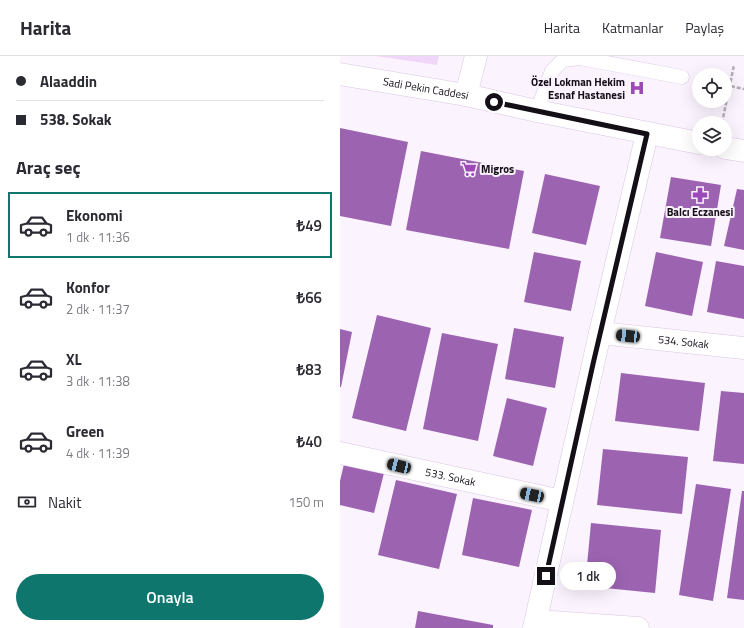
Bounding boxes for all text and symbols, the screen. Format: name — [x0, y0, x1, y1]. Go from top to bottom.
text: Harita — [20, 13, 71, 42]
text: Harita — [544, 17, 580, 38]
text: Katmanlar — [602, 17, 663, 38]
text: Paylaş — [685, 17, 724, 38]
map controls — [692, 68, 732, 156]
button: locate — [692, 68, 732, 108]
text: Alaaddin — [40, 70, 97, 93]
street label: Sadi Pekin Caddesi — [382, 73, 470, 103]
place label: Özel Lokman Hekim Esnaf Hastanesi — [531, 74, 625, 103]
hospital icon: Özel Lokman Hekim Esnaf Hastanesi — [628, 79, 646, 97]
route start — [485, 93, 503, 111]
text: 538. Sokak — [40, 108, 112, 131]
button: layers — [692, 116, 732, 156]
text: Araç seç — [16, 154, 80, 181]
supermarket icon: Migros — [460, 160, 478, 178]
place label: Migros — [481, 161, 514, 177]
pharmacy icon: Balcı Eczanesi — [691, 186, 709, 204]
text: Ekonomi — [66, 204, 123, 227]
place label: Balcı Eczanesi — [667, 204, 734, 220]
icon: car — [18, 207, 54, 243]
text: ₺49 — [297, 214, 322, 237]
text: 1 dk · 11:36 — [66, 227, 130, 247]
text: Konfor — [66, 276, 110, 299]
icon: car — [18, 279, 54, 315]
text: ₺66 — [297, 286, 322, 309]
text: 2 dk · 11:37 — [66, 299, 130, 319]
car — [615, 329, 641, 343]
street label: 534. Sokak — [657, 331, 711, 352]
text: XL — [66, 348, 82, 371]
icon: car — [18, 351, 54, 387]
text: ₺83 — [297, 358, 322, 381]
text: 3 dk · 11:38 — [66, 371, 130, 391]
text: Green — [66, 420, 104, 443]
icon: car — [18, 423, 54, 459]
text: ₺40 — [297, 430, 322, 453]
text: 4 dk · 11:39 — [66, 443, 130, 463]
car — [386, 457, 412, 475]
street label: 533. Sokak — [424, 464, 478, 490]
car — [519, 487, 545, 503]
icon: cash — [16, 491, 38, 513]
text: Nakit — [48, 491, 81, 514]
text: 150 m — [288, 492, 324, 512]
callout: 1 dk — [560, 562, 616, 590]
text: 1 dk — [576, 566, 600, 586]
route end — [537, 567, 555, 585]
button: Onayla — [16, 574, 324, 620]

